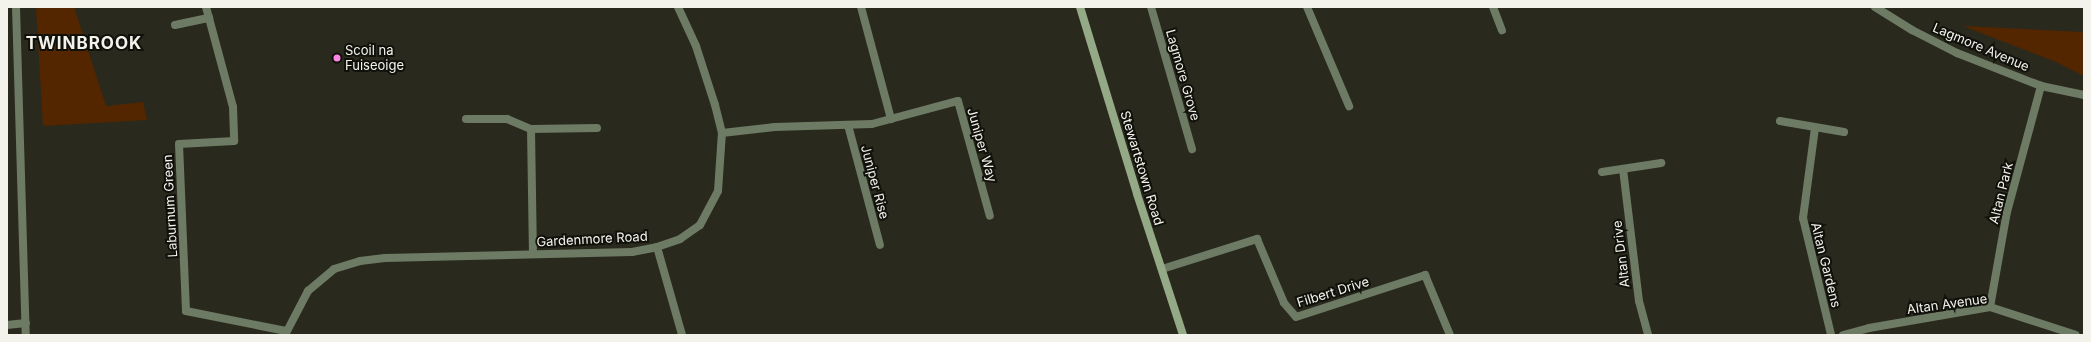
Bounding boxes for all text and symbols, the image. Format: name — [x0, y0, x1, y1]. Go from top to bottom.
street label: Lagmore Avenue — [1930, 20, 2032, 74]
street label: Lagmore Grove — [1163, 28, 1203, 122]
district label: TWINBROOK — [26, 34, 142, 54]
place label: Scoil na Fuiseoige — [345, 43, 404, 74]
marker: Scoil na Fuiseoige — [332, 53, 342, 63]
street label: Juniper Way — [964, 106, 1000, 184]
street label: Stewartstown Road — [1117, 109, 1167, 227]
street label: Juniper Rise — [858, 143, 892, 221]
street label: Laburnum Green — [160, 154, 180, 258]
street label: Altan Park — [1986, 161, 2016, 225]
street label: Altan Drive — [1609, 220, 1633, 288]
street label: Altan Gardens — [1808, 221, 1844, 309]
street label: Gardenmore Road — [536, 228, 648, 250]
street label: Filbert Drive — [1295, 274, 1371, 310]
street label: Altan Avenue — [1906, 291, 1988, 317]

